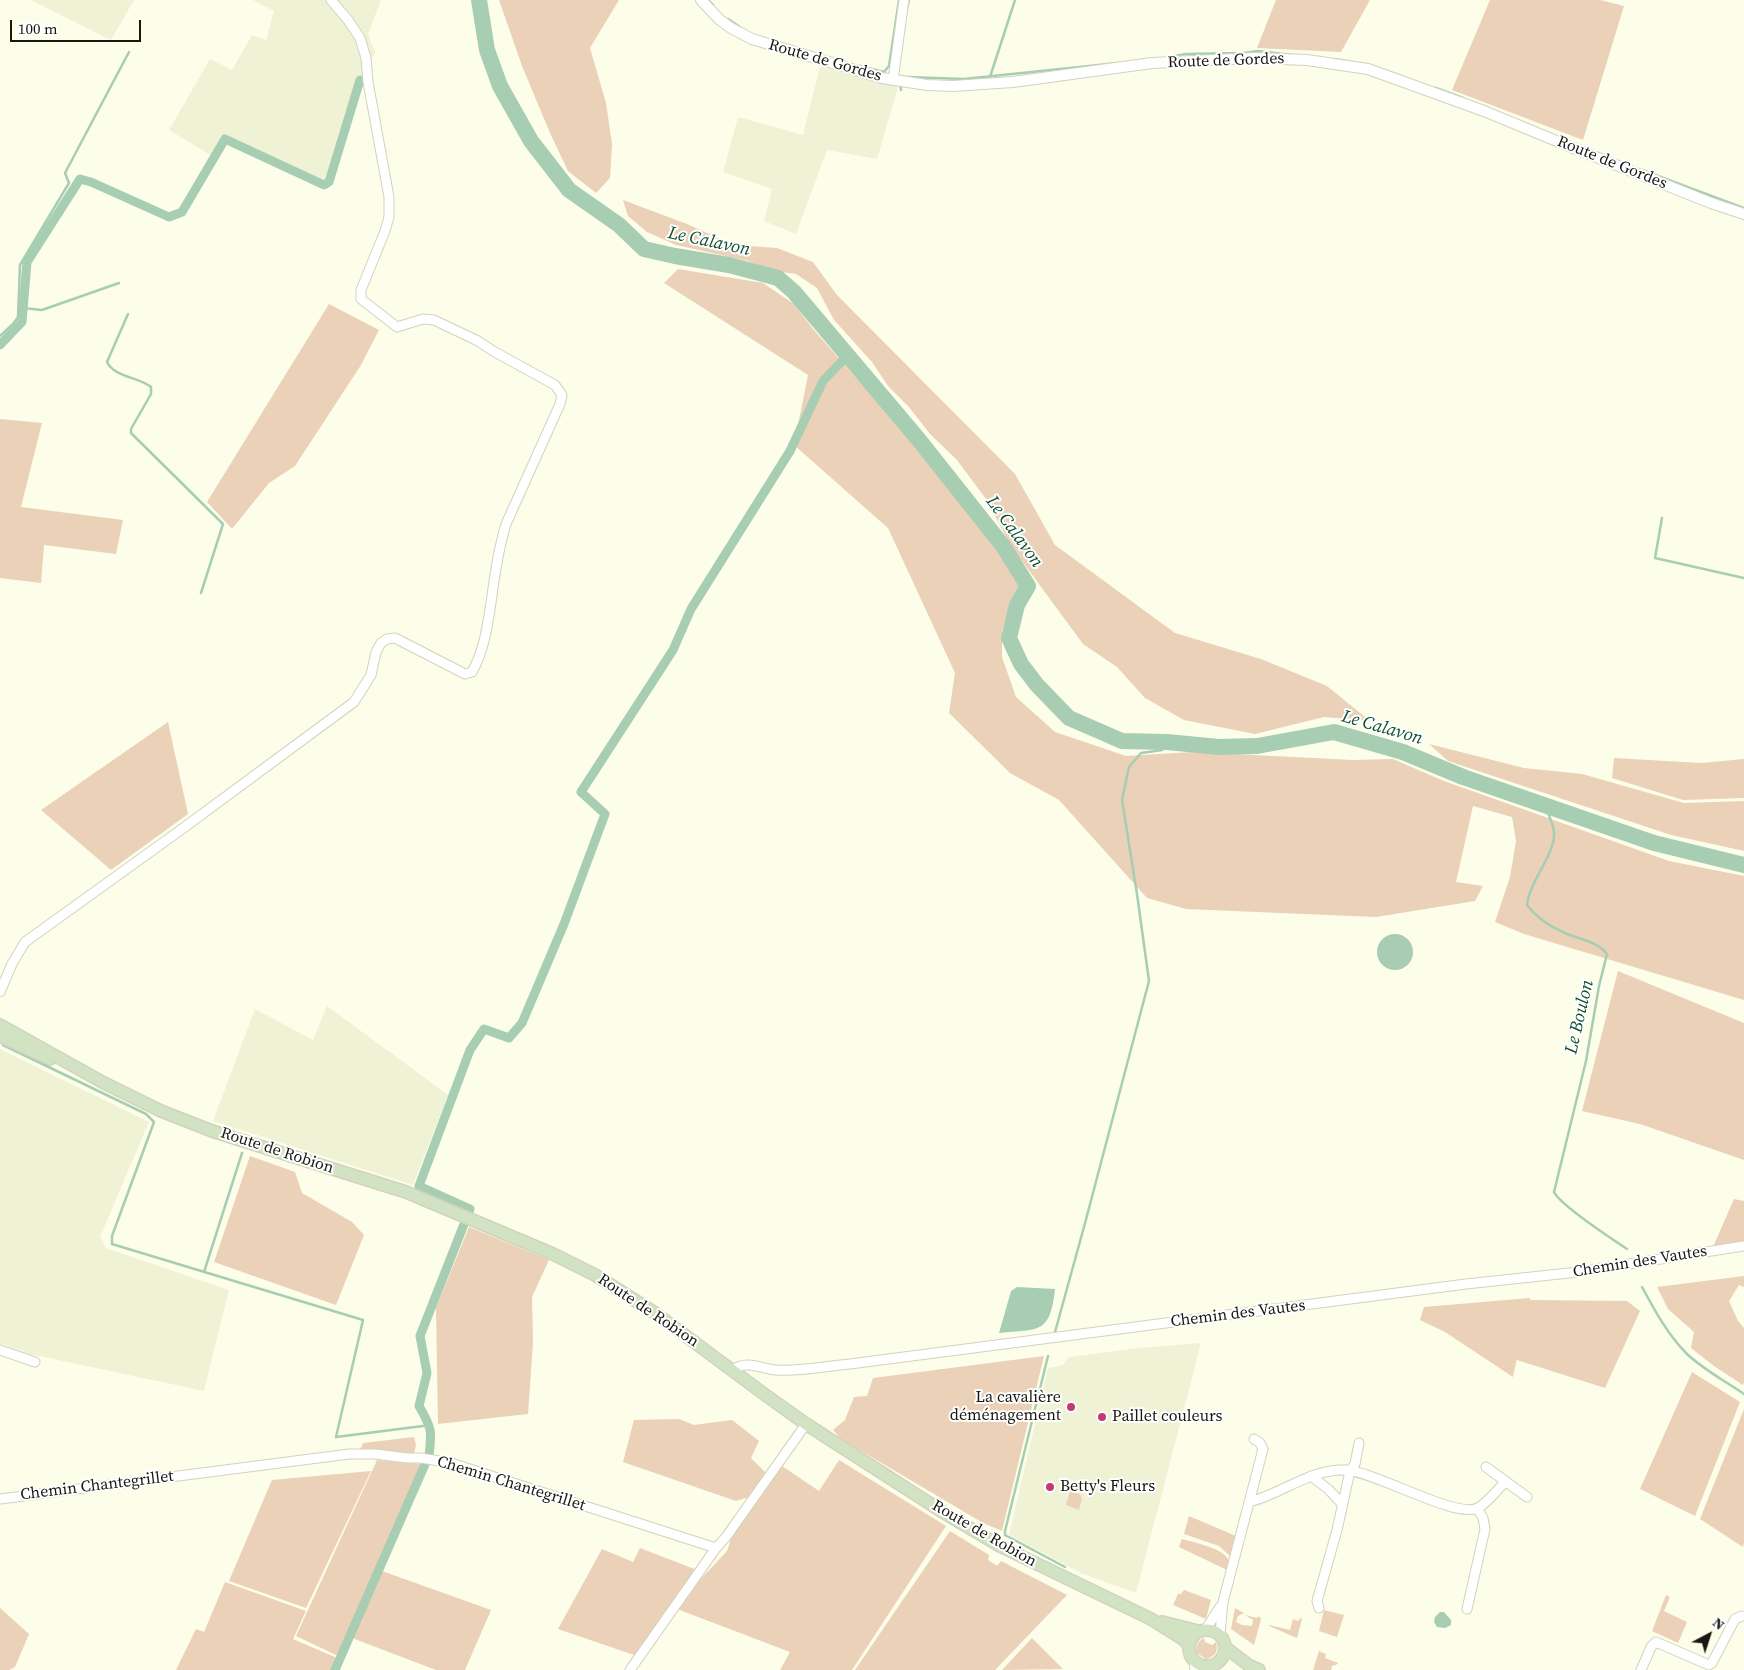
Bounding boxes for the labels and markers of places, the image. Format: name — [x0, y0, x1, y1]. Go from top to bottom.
place label: La cavalière déménagement — [950, 1388, 1061, 1426]
marker: La cavalière déménagement — [1065, 1401, 1077, 1413]
place label: Paillet couleurs — [1112, 1407, 1223, 1427]
marker: Paillet couleurs — [1096, 1411, 1108, 1423]
place label: Betty's Fleurs — [1060, 1477, 1155, 1497]
marker: Betty's Fleurs — [1044, 1481, 1056, 1493]

